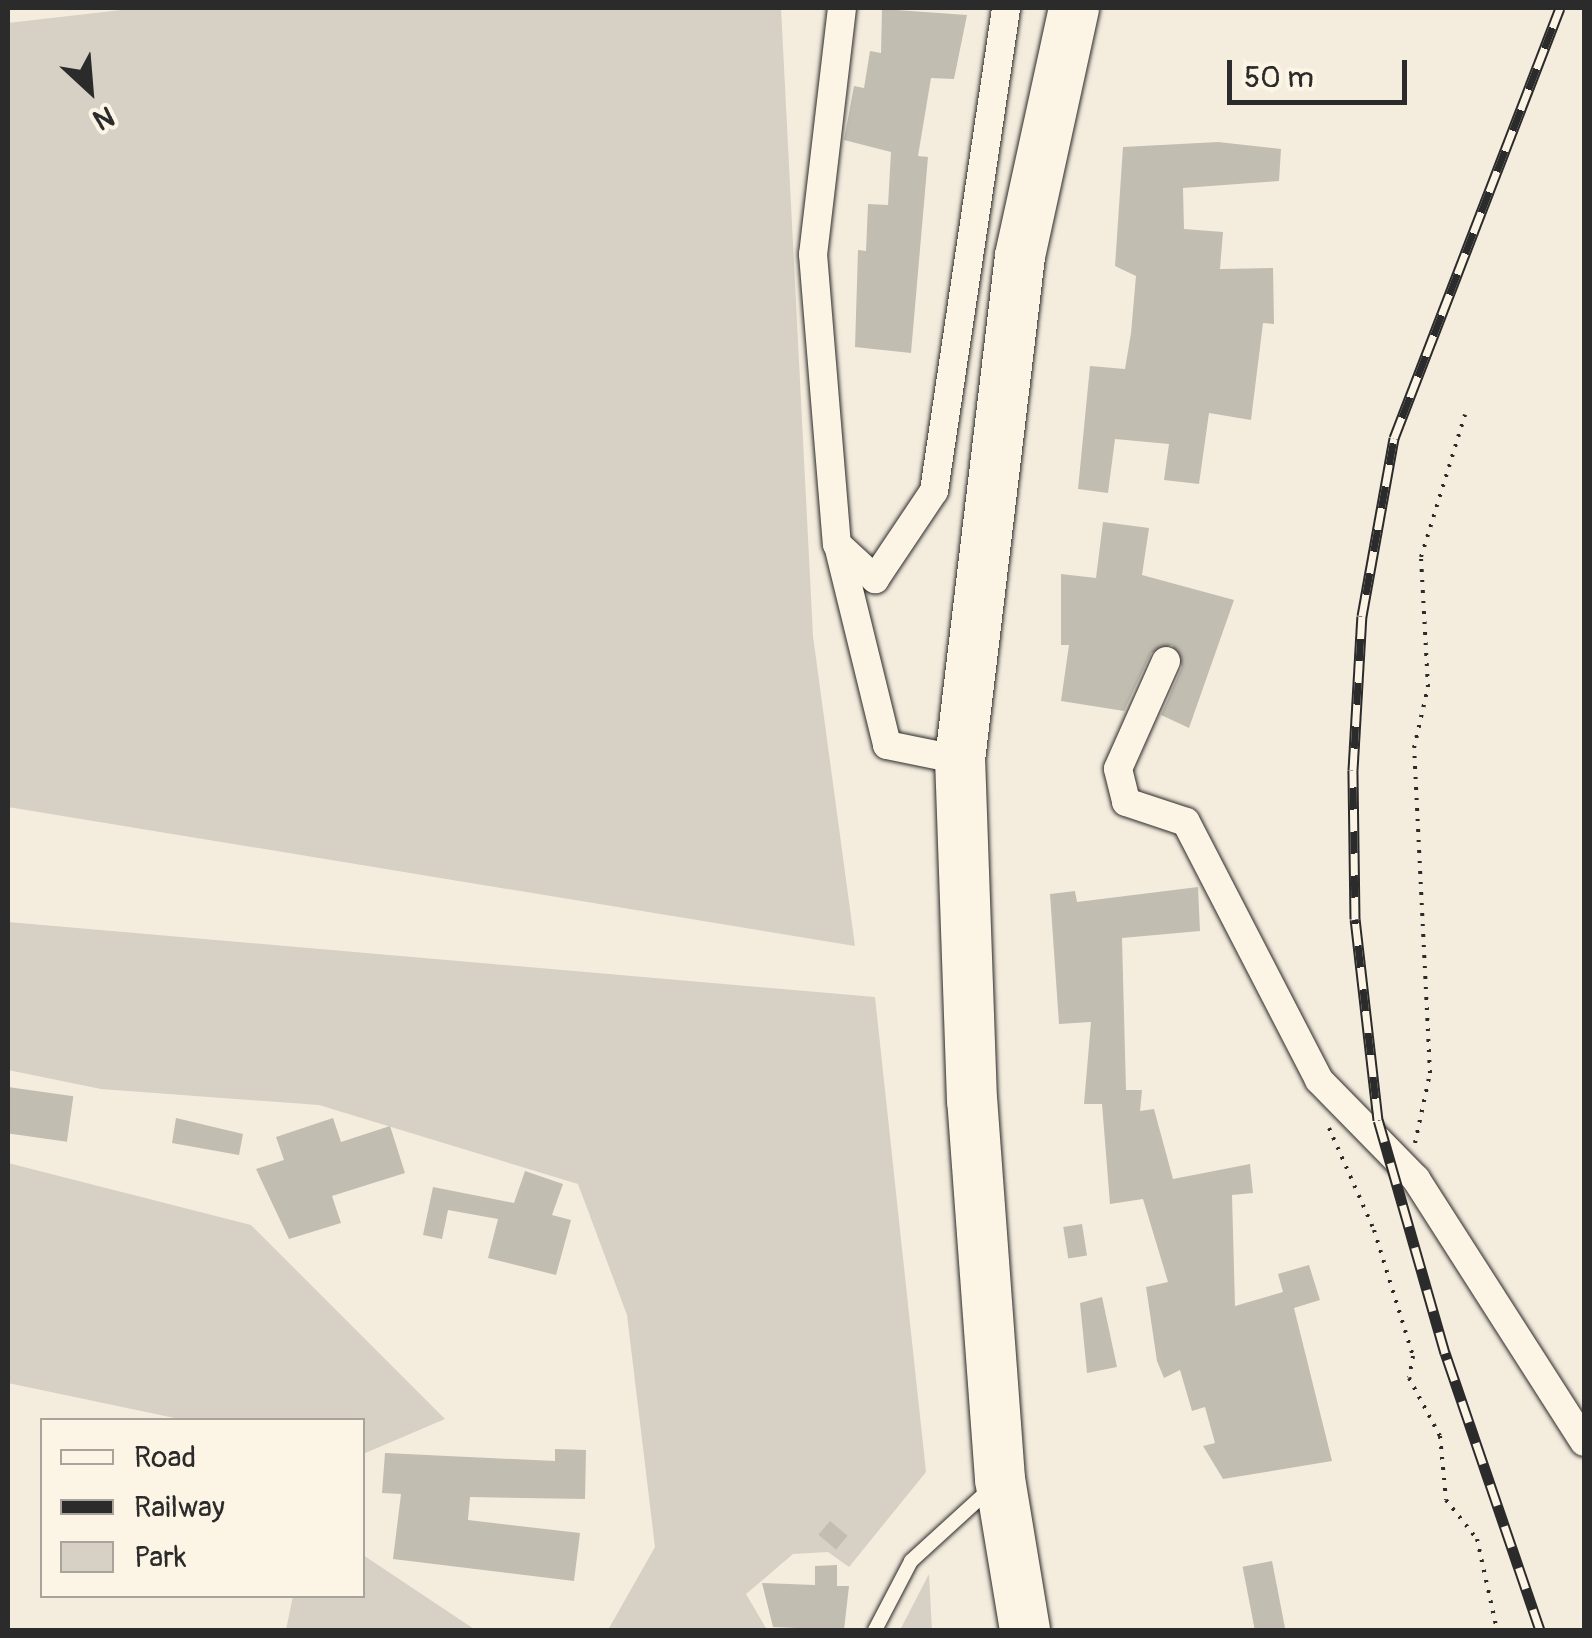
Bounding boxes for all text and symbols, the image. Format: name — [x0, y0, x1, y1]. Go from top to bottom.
north arrow — [40, 40, 140, 140]
scale bar — [1232, 40, 1412, 102]
text: 50 m — [1244, 59, 1314, 96]
text: N — [87, 98, 120, 137]
legend — [40, 1418, 365, 1598]
text: Road — [134, 1439, 196, 1476]
text: Railway — [134, 1489, 225, 1526]
text: Park — [134, 1539, 187, 1576]

